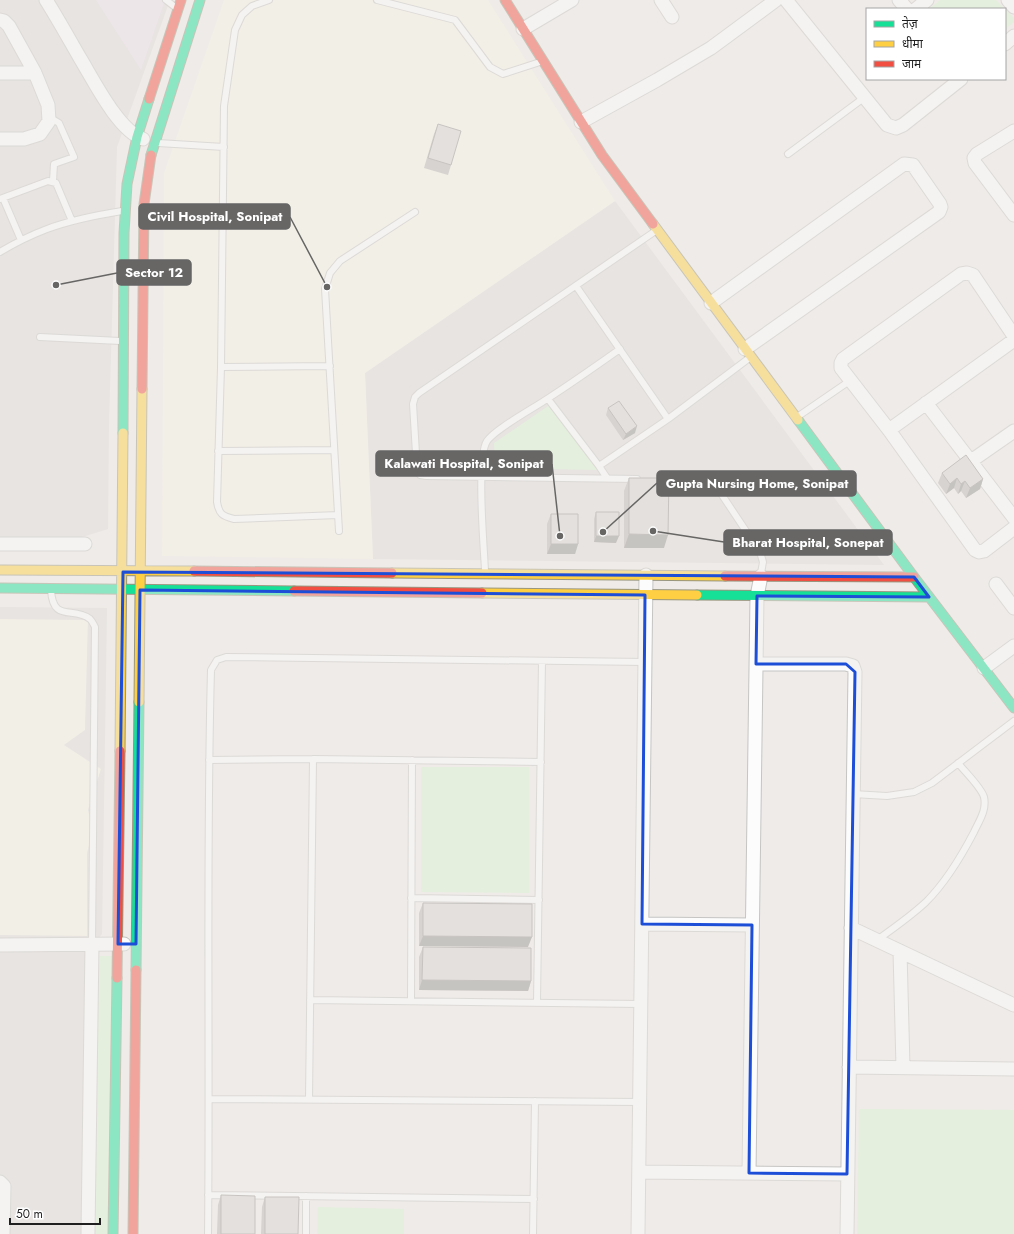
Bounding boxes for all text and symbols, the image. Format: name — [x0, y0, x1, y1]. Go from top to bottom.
legend — [866, 8, 1006, 80]
text: तेज़ — [902, 15, 919, 33]
text: धीमा — [902, 35, 924, 53]
text: जाम — [902, 55, 922, 73]
callout: Civil Hospital, Sonipat — [139, 204, 290, 229]
text: Civil Hospital, Sonipat — [148, 207, 283, 226]
callout: Sector 12 — [117, 260, 191, 285]
text: Sector 12 — [125, 263, 183, 282]
callout: Kalawati Hospital, Sonipat — [376, 451, 552, 476]
text: Kalawati Hospital, Sonipat — [384, 454, 545, 473]
callout: Gupta Nursing Home, Sonipat — [657, 471, 856, 496]
text: Gupta Nursing Home, Sonipat — [666, 474, 849, 493]
callout: Bharat Hospital, Sonepat — [724, 530, 892, 555]
text: Bharat Hospital, Sonepat — [732, 533, 885, 552]
scale bar — [10, 1200, 100, 1226]
text: 50 m — [16, 1205, 43, 1223]

